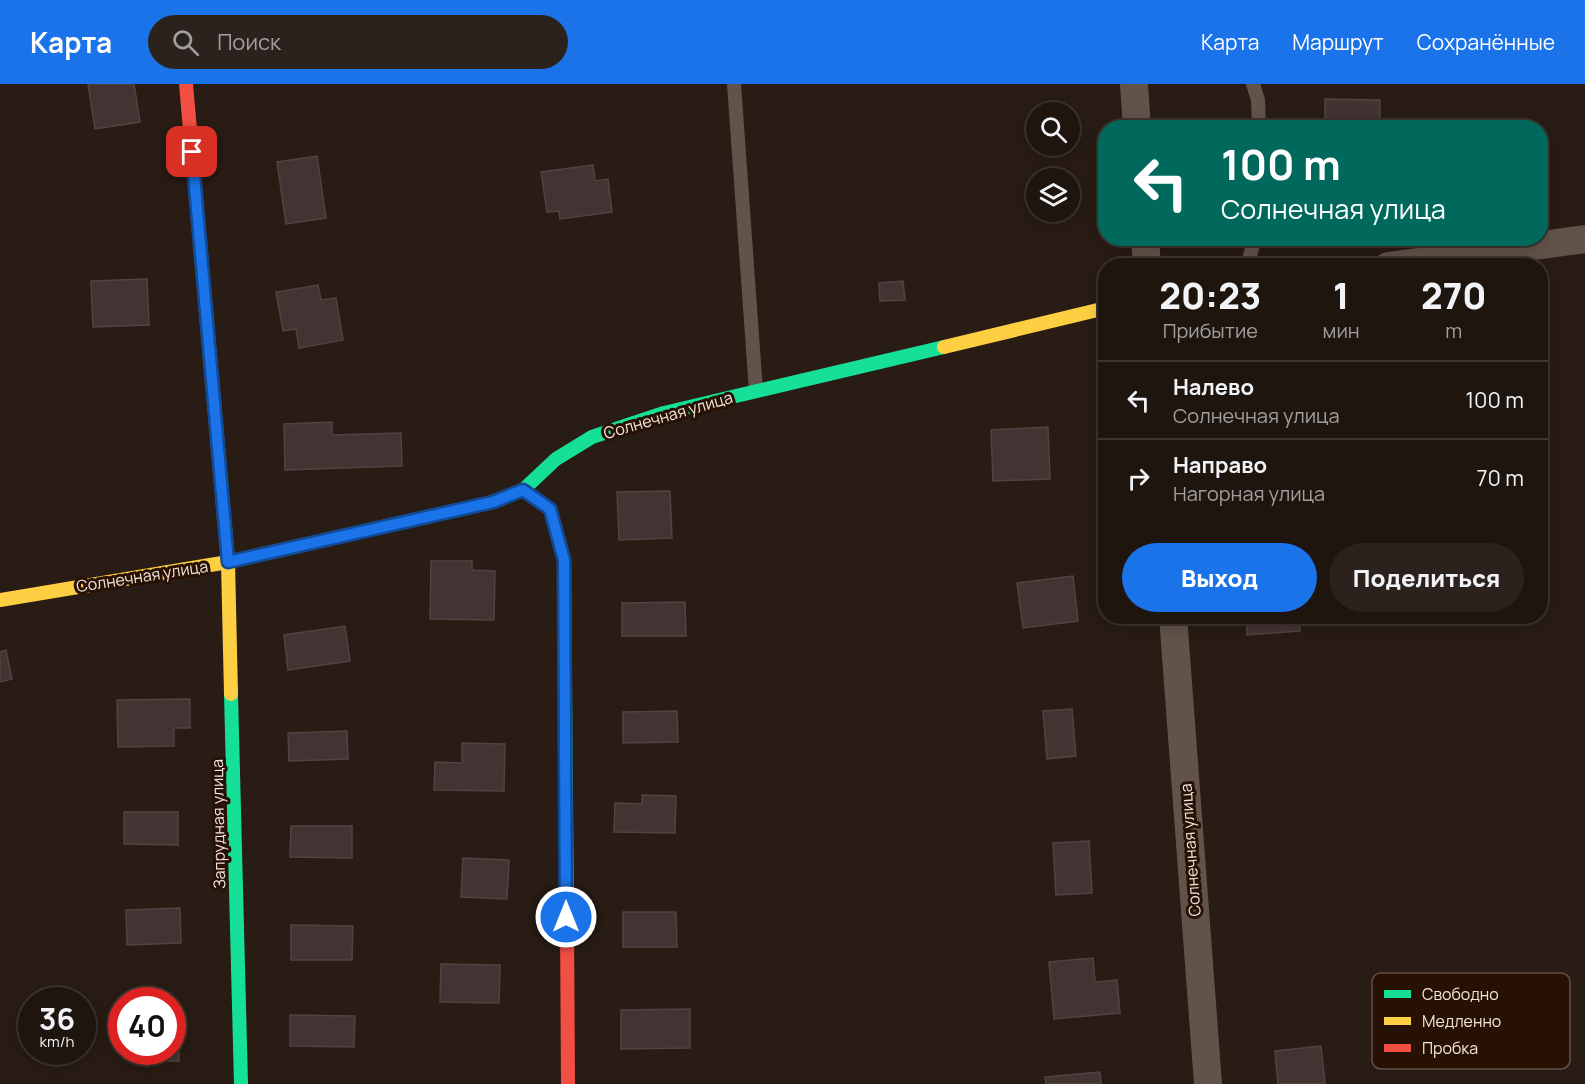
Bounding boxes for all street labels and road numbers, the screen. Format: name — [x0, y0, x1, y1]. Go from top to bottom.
street label: Солнечная улица — [601, 386, 735, 444]
street label: Солнечная улица — [74, 555, 210, 597]
street label: Запрудная улица — [206, 759, 230, 889]
street label: Солнечная улица — [1174, 783, 1206, 917]

